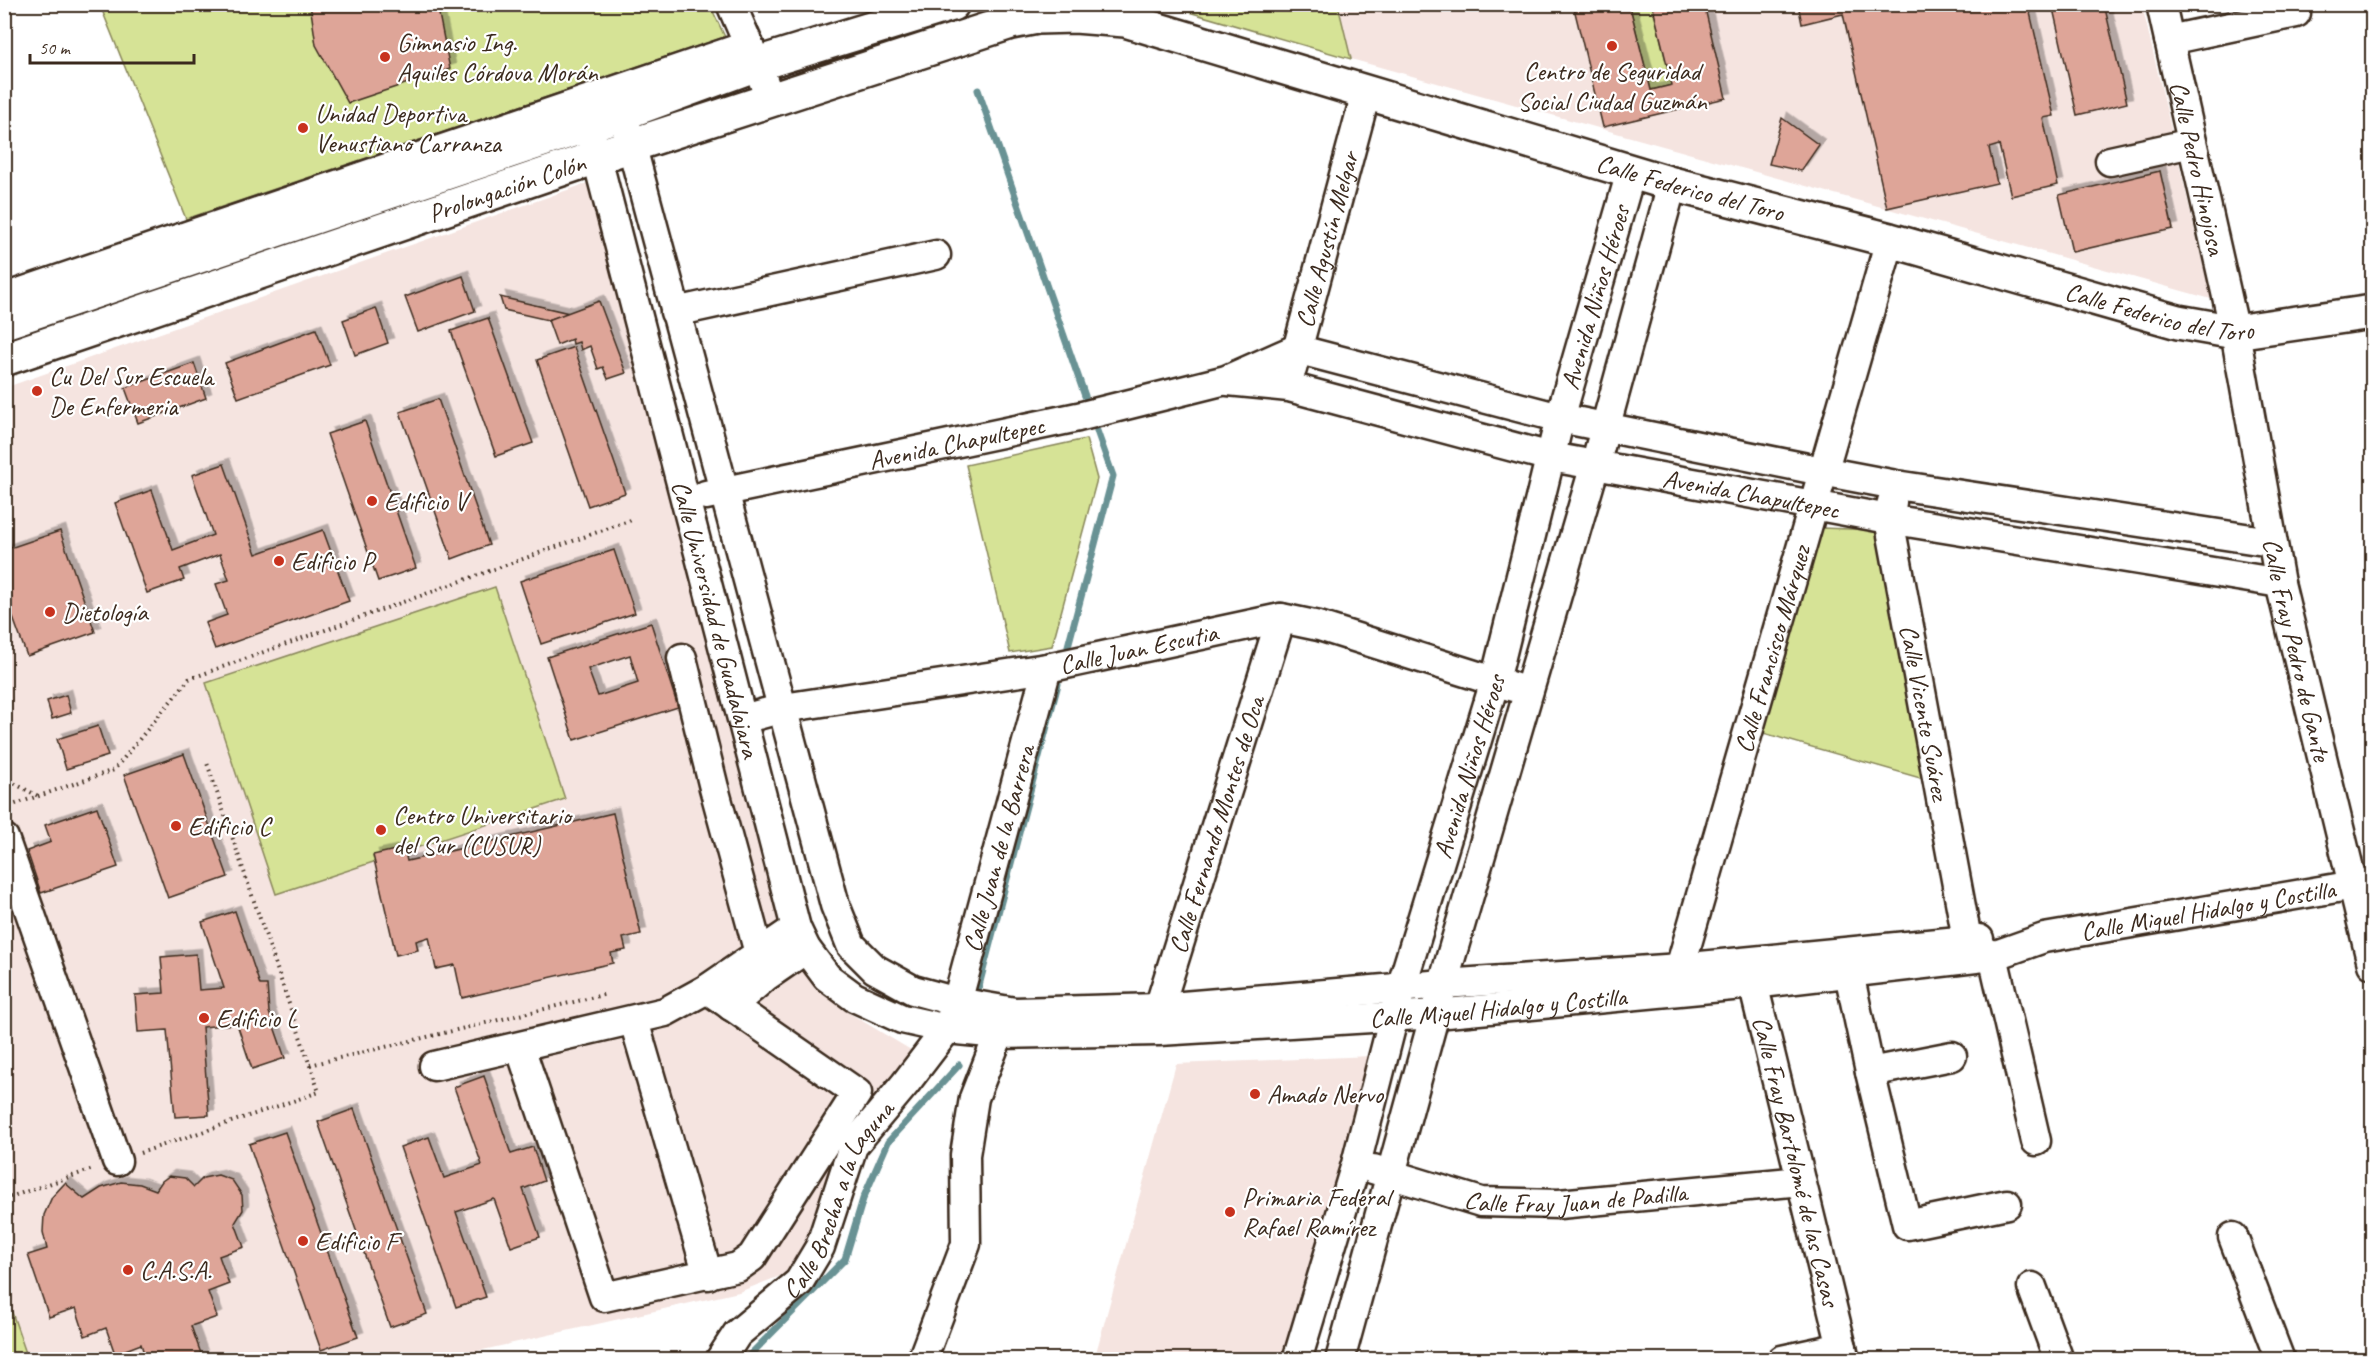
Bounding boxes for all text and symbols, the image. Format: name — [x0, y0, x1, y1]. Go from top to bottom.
place label: Gimnasio Ing. Aquiles Córdova Morán — [397, 26, 599, 89]
scale bar — [30, 27, 194, 65]
text: 50 m — [39, 37, 72, 59]
marker: Centro de Seguridad Social Ciudad Guzmán — [1605, 39, 1619, 53]
marker: Gimnasio Ing. Aquiles Córdova Morán — [378, 50, 392, 64]
place label: Centro de Seguridad Social Ciudad Guzmán — [1517, 55, 1708, 118]
street label: Calle Pedro Hinojosa — [2162, 78, 2234, 259]
place label: Unidad Deportiva Venustiano Carranza — [315, 97, 503, 160]
marker: Unidad Deportiva Venustiano Carranza — [296, 121, 310, 135]
street label: Prolongación Colón — [424, 145, 591, 230]
street label: Calle Agustín Melgar — [1287, 146, 1367, 331]
street label: Calle Federico del Toro — [1593, 146, 1789, 229]
street label: Avenida Niños Héroes — [1553, 199, 1638, 393]
street label: Calle Federico del Toro — [2062, 274, 2257, 349]
place label: Cu Del Sur Escuela De Enfermeria — [49, 360, 215, 423]
marker: Cu Del Sur Escuela De Enfermeria — [30, 384, 44, 398]
street label: Avenida Chapultepec — [866, 408, 1049, 477]
street label: Avenida Chapultepec — [1660, 461, 1843, 526]
street label: Calle Universidad de Guadalajara — [665, 477, 768, 763]
place label: Edificio V — [384, 485, 472, 518]
marker: Edificio V — [365, 494, 379, 508]
street label: Calle Fray Pedro de Gante — [2256, 536, 2339, 766]
street label: Calle Francisco Márquez — [1726, 540, 1818, 756]
place label: Edificio P — [291, 545, 377, 578]
marker: Edificio P — [272, 554, 286, 568]
place label: Dietología — [62, 596, 149, 629]
marker: Dietología — [43, 605, 57, 619]
street label: Calle Juan Escutia — [1057, 615, 1222, 681]
street label: Calle Vicente Suárez — [1892, 622, 1958, 806]
street label: Avenida Niños Héroes — [1425, 670, 1513, 862]
street label: Calle Fernando Montes de Oca — [1161, 690, 1273, 957]
street label: Calle Juan de la Barrera — [955, 739, 1043, 955]
place label: Centro Universitario del Sur (CUSUR) — [393, 799, 574, 862]
place label: Edificio C — [188, 810, 273, 843]
marker: Edificio C — [169, 819, 183, 833]
marker: Centro Universitario del Sur (CUSUR) — [374, 823, 388, 837]
street label: Calle Miguel Hidalgo y Costilla — [2078, 872, 2339, 948]
street label: Calle Miguel Hidalgo y Costilla — [1369, 979, 1629, 1035]
place label: Edificio L — [216, 1002, 298, 1035]
marker: Edificio L — [197, 1011, 211, 1025]
street label: Calle Fray Bartolomé de las Casas — [1745, 1013, 1848, 1312]
place label: Amado Nervo — [1267, 1078, 1385, 1111]
marker: Amado Nervo — [1248, 1087, 1262, 1101]
street label: Calle Brecha a la Laguna — [775, 1092, 902, 1306]
street label: Calle Fray Juan de Padilla — [1461, 1175, 1690, 1221]
place label: Primaria Federal Rafael Ramírez — [1242, 1181, 1395, 1244]
marker: Primaria Federal Rafael Ramírez — [1223, 1205, 1237, 1219]
place label: Edificio F — [315, 1225, 402, 1258]
marker: Edificio F — [296, 1234, 310, 1248]
place label: C.A.S.A. — [140, 1254, 212, 1287]
marker: C.A.S.A. — [121, 1263, 135, 1277]

